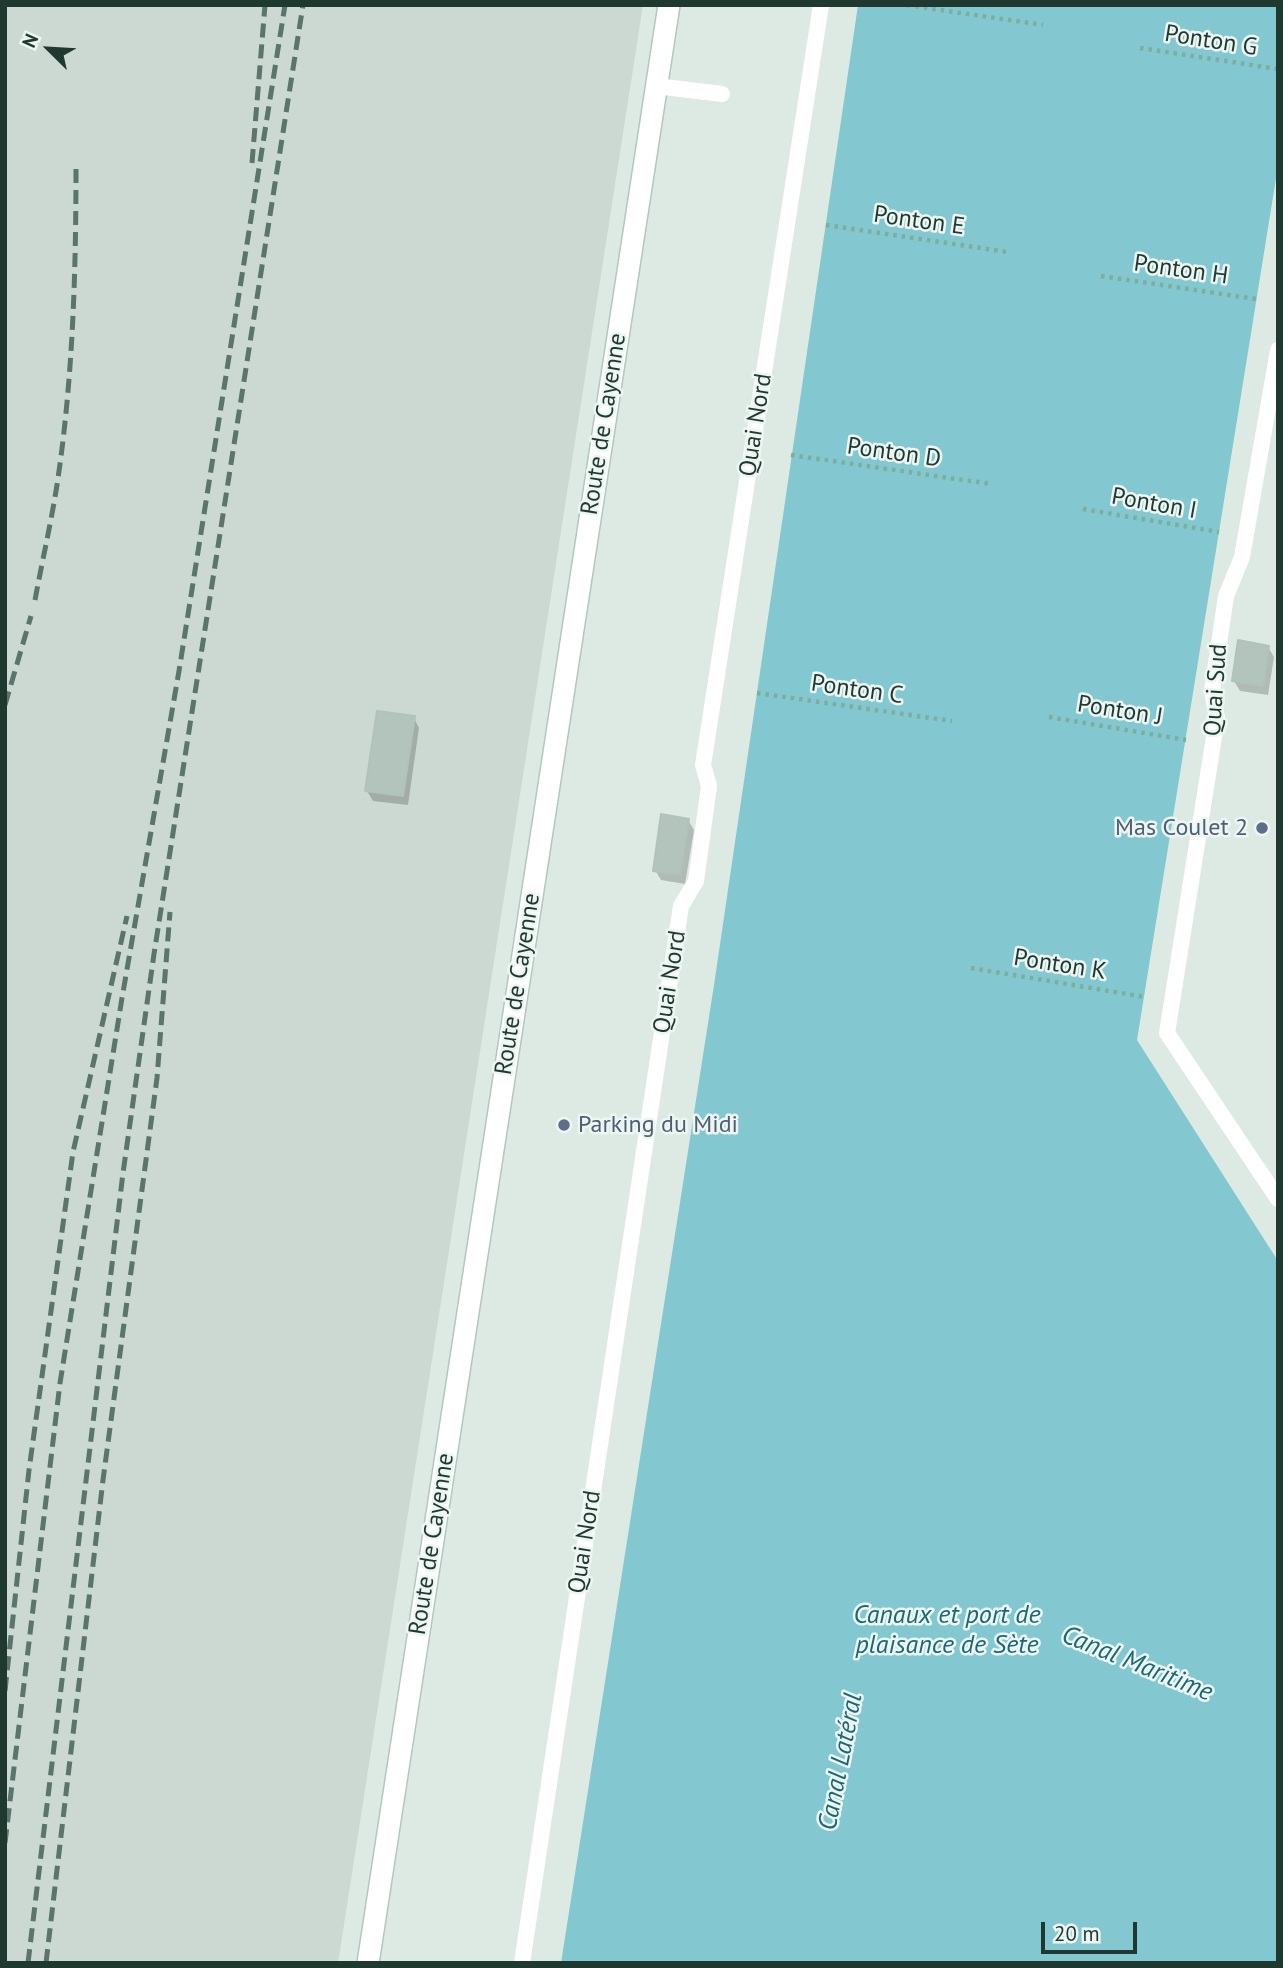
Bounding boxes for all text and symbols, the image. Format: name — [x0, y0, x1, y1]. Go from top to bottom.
north arrow — [14, 14, 84, 84]
street label: Ponton G — [1163, 19, 1259, 63]
text: N — [16, 30, 43, 51]
street label: Ponton E — [872, 200, 966, 242]
street label: Ponton H — [1132, 249, 1230, 291]
street label: Route de Cayenne — [575, 331, 633, 517]
street label: Quai Nord — [734, 371, 778, 479]
street label: Ponton D — [845, 432, 943, 474]
street label: Ponton I — [1109, 482, 1199, 526]
street label: Quai Sud — [1198, 643, 1234, 737]
street label: Ponton C — [809, 669, 905, 711]
street label: Ponton J — [1075, 690, 1165, 732]
place label: Mas Coulet 2 — [1115, 814, 1248, 842]
marker: Mas Coulet 2 — [1254, 820, 1270, 836]
street label: Route de Cayenne — [489, 891, 547, 1077]
street label: Quai Nord — [648, 928, 692, 1036]
street label: Ponton K — [1012, 943, 1108, 987]
place label: Parking du Midi — [578, 1111, 738, 1139]
marker: Parking du Midi — [556, 1117, 572, 1133]
street label: Route de Cayenne — [403, 1451, 461, 1637]
street label: Quai Nord — [563, 1488, 607, 1596]
water label: Canaux et port de plaisance de Sète — [853, 1600, 1041, 1662]
water label: Canal Maritime — [1057, 1620, 1217, 1708]
water label: Canal Latéral — [812, 1691, 870, 1833]
scale bar — [1045, 1909, 1141, 1953]
text: 20 m — [1054, 1920, 1100, 1947]

